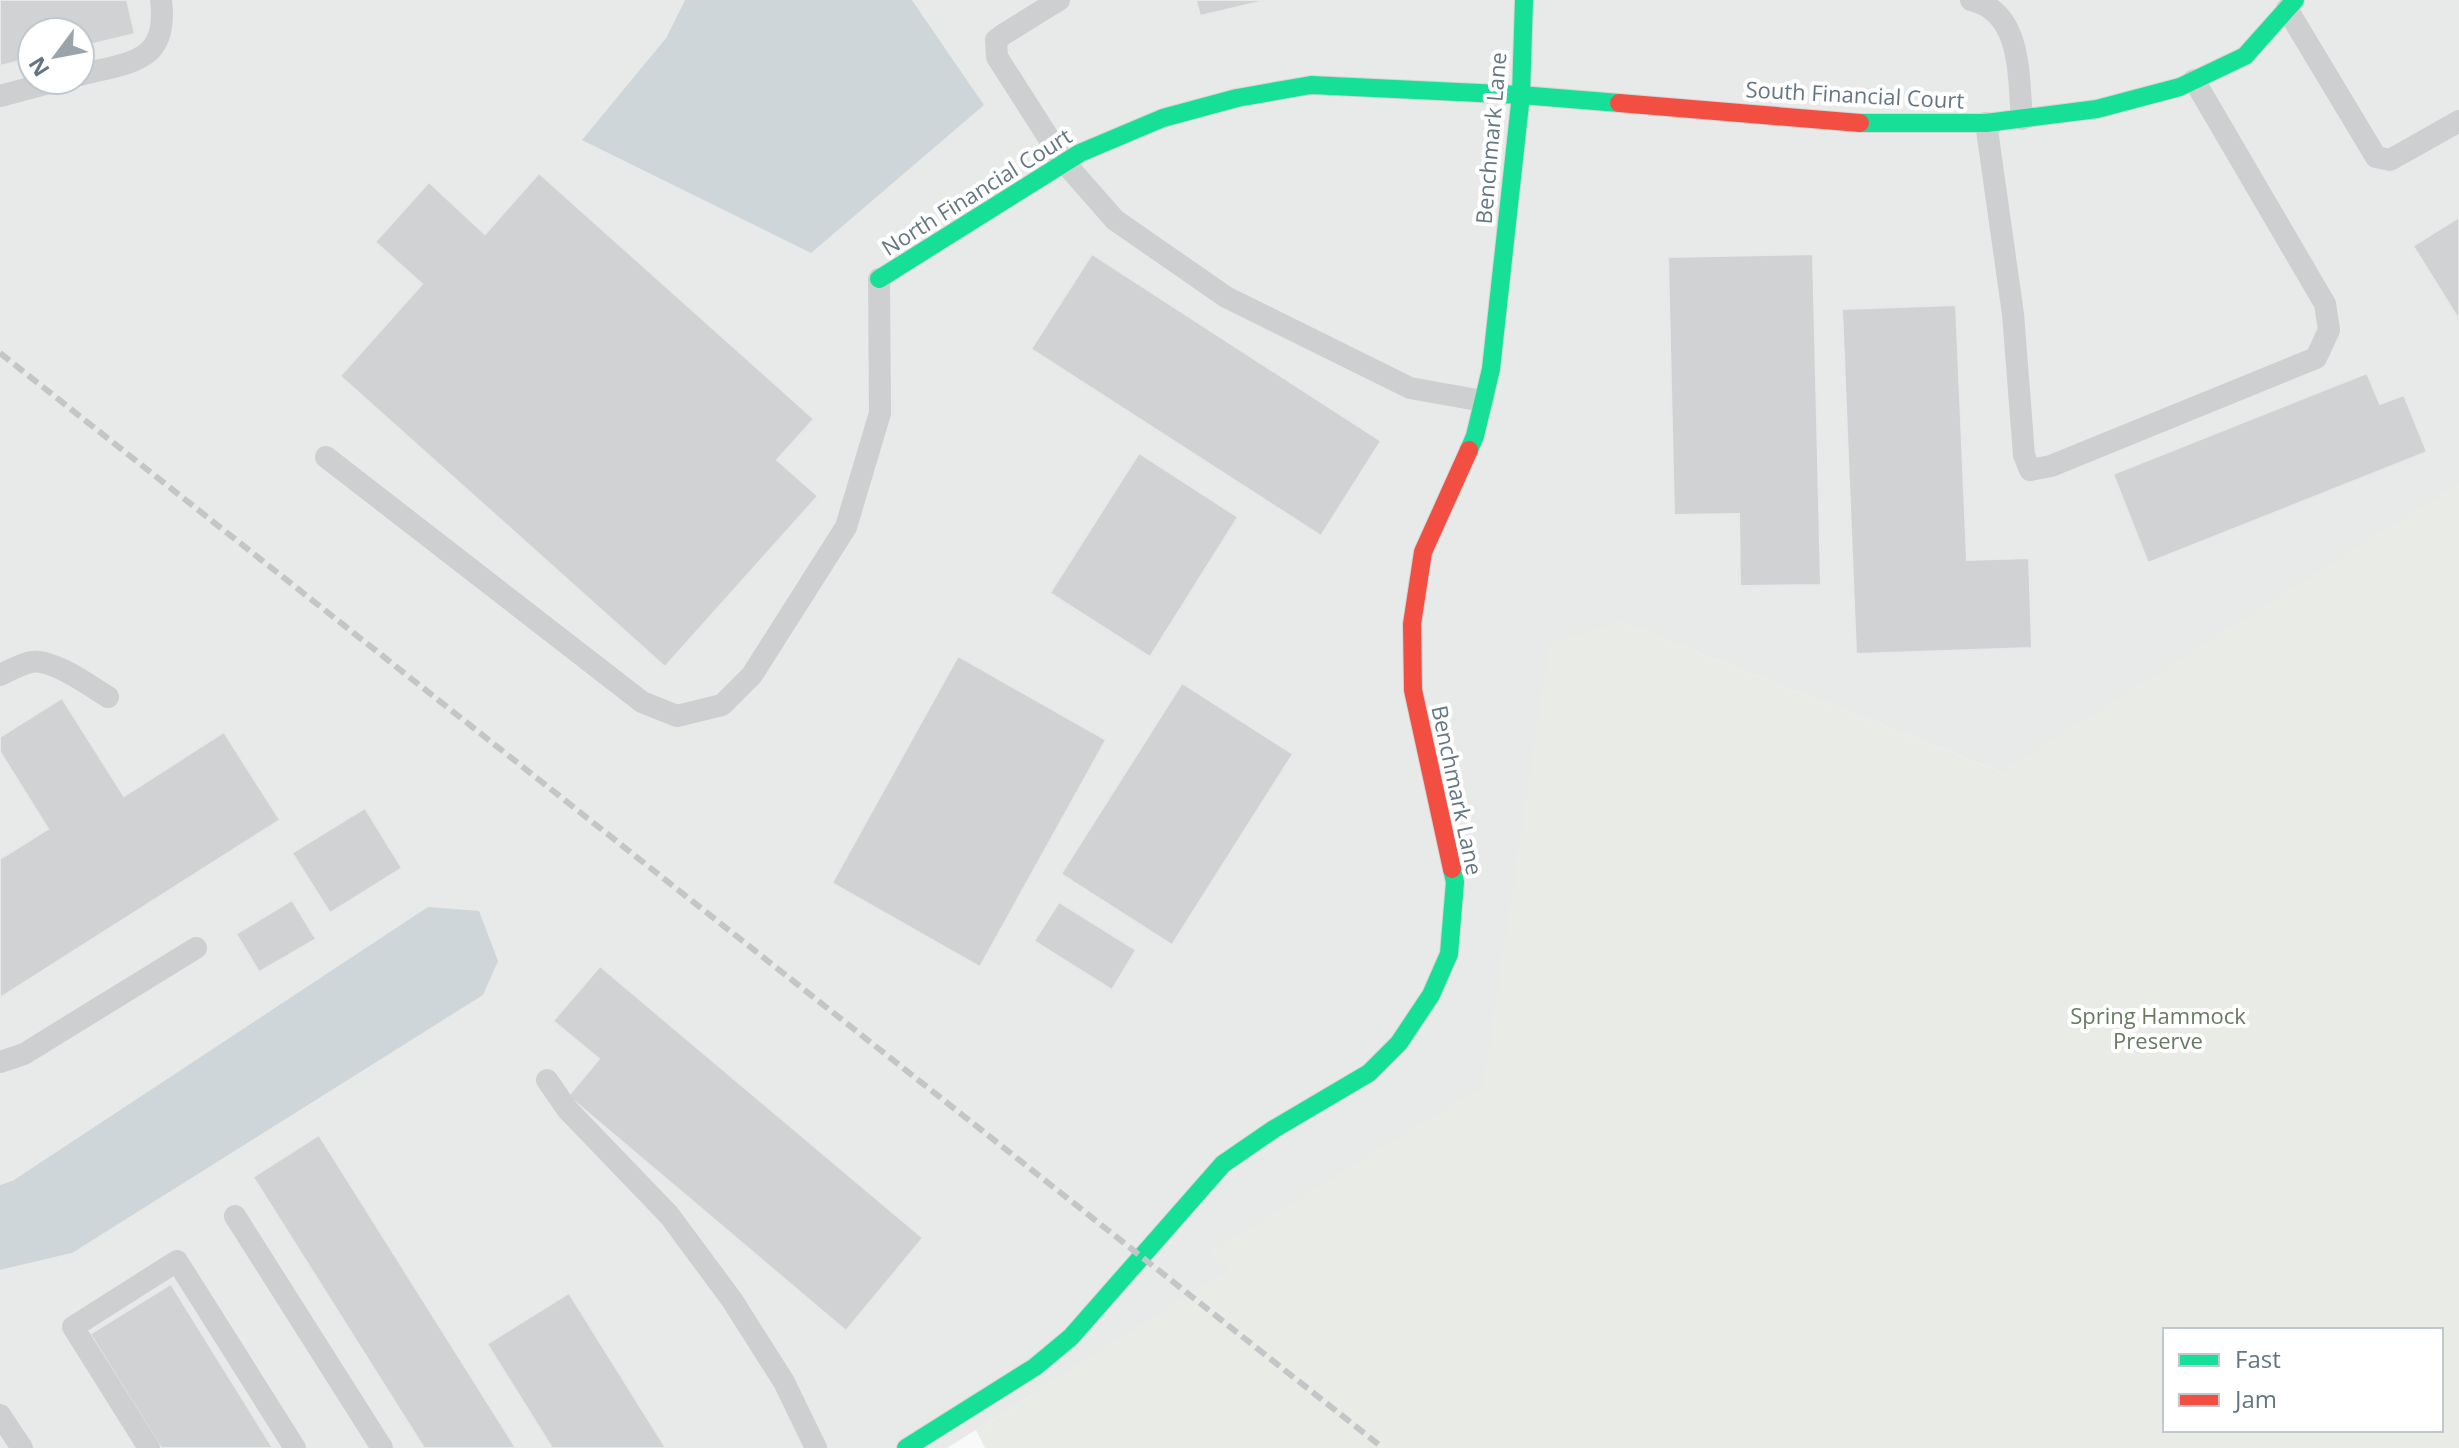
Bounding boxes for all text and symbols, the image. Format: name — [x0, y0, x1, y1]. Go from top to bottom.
north arrow — [16, 16, 96, 96]
street label: Benchmark Lane — [1468, 51, 1512, 225]
text: N — [21, 52, 56, 83]
street label: South Financial Court — [1745, 73, 1965, 115]
street label: North Financial Court — [875, 120, 1077, 262]
street label: Benchmark Lane — [1425, 703, 1491, 877]
park label: Spring Hammock Preserve — [2070, 1000, 2246, 1055]
legend — [2163, 1328, 2443, 1432]
text: Fast — [2235, 1342, 2281, 1375]
text: Jam — [2233, 1382, 2277, 1415]

